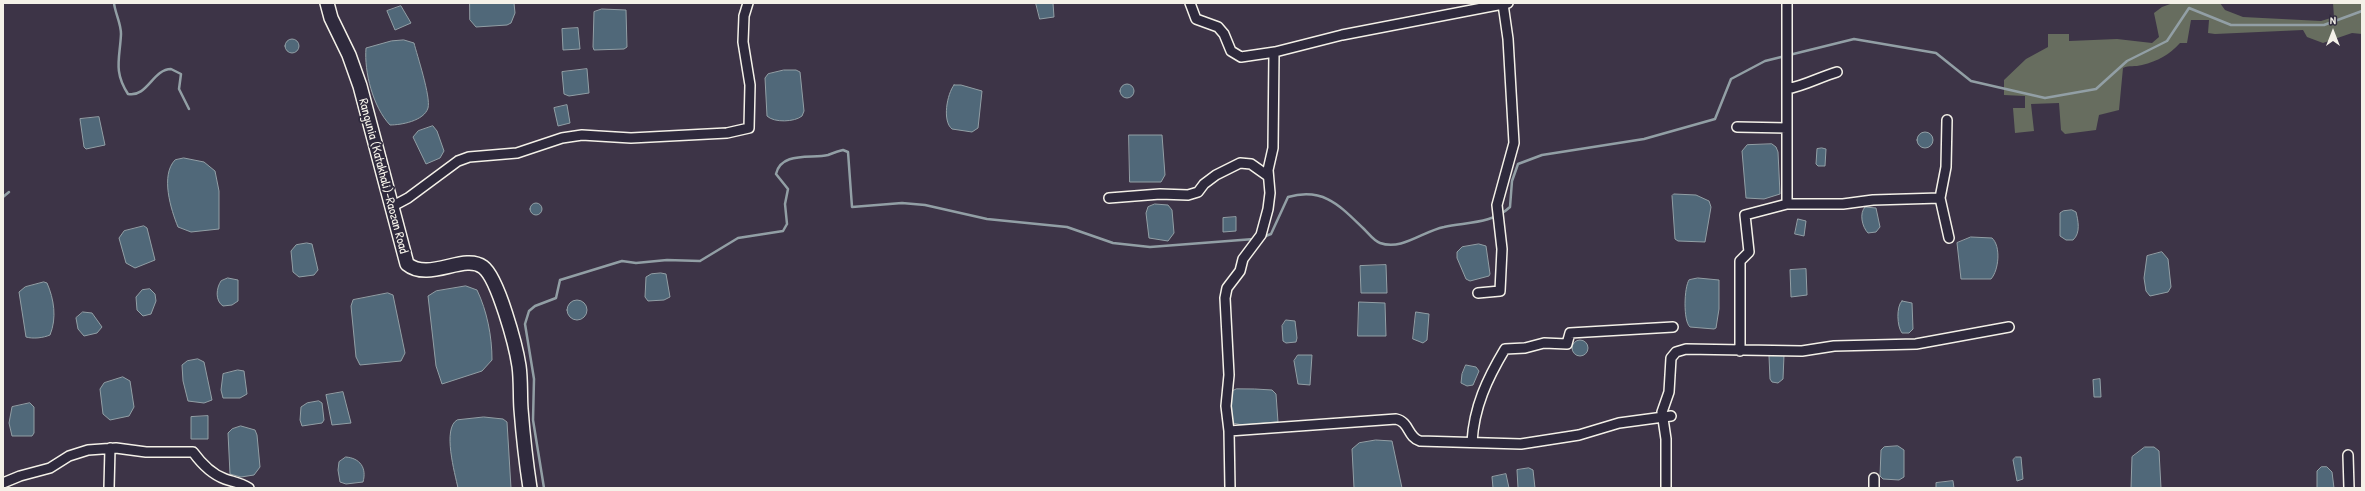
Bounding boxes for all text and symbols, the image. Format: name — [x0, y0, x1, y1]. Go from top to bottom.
north arrow — [2313, 12, 2353, 52]
text: N — [2330, 13, 2336, 27]
street label: Rangunia (Katakhali)-Raozan Road — [355, 97, 411, 255]

